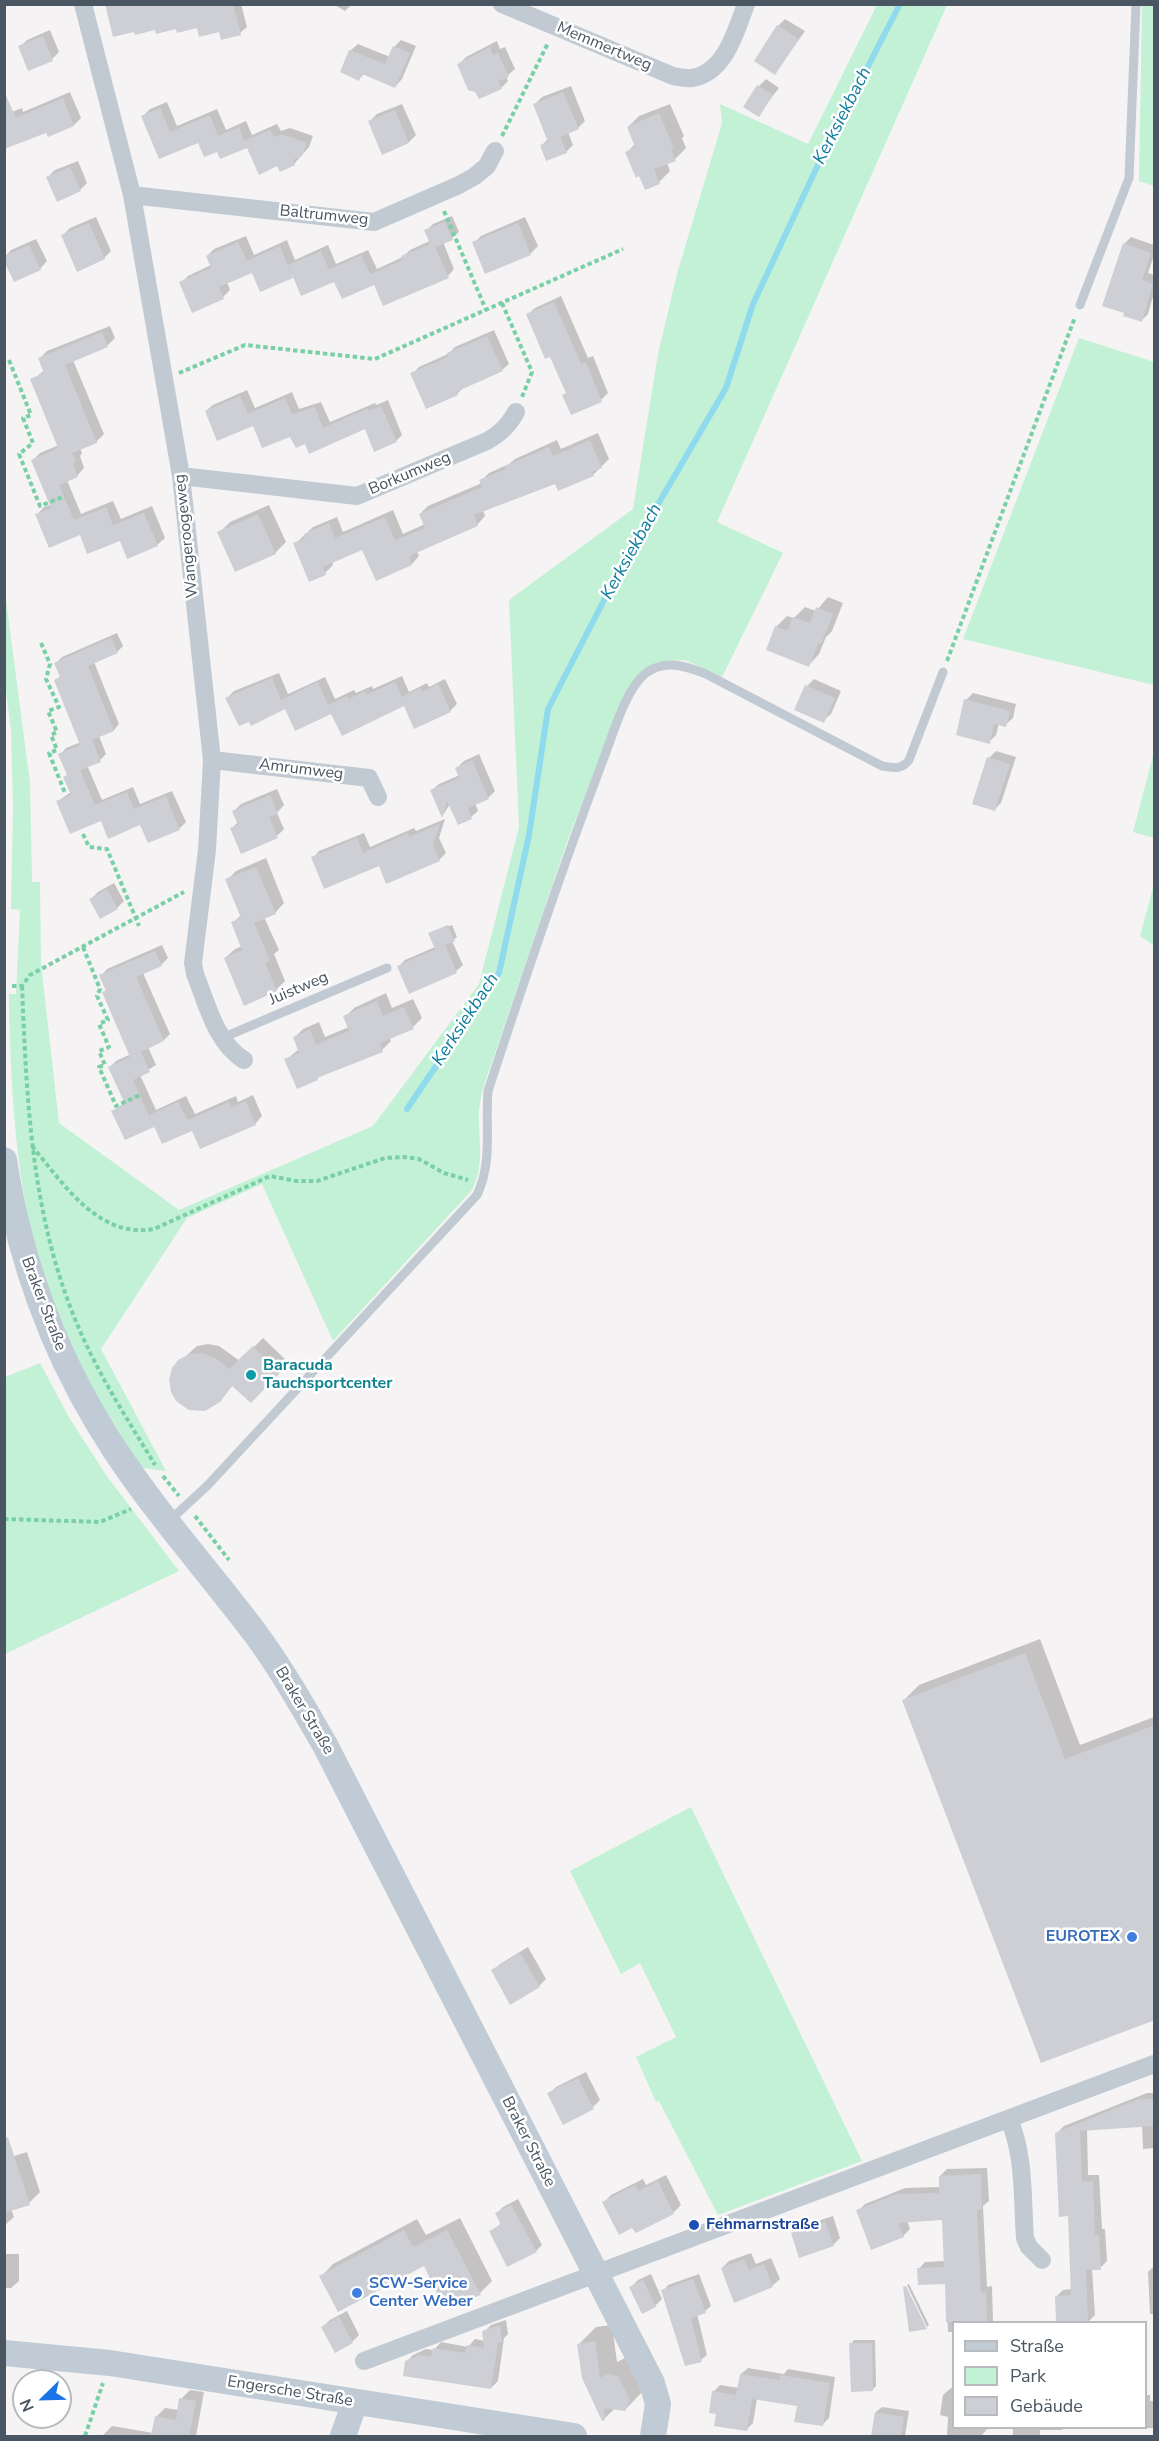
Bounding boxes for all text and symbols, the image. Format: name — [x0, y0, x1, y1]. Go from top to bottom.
street label: Memmertweg — [554, 18, 654, 76]
water label: Kerksiekbach — [809, 64, 877, 168]
street label: Baltrumweg — [279, 202, 369, 230]
street label: Borkumweg — [366, 448, 454, 500]
street label: Wangeroogeweg — [171, 473, 203, 599]
water label: Kerksiekbach — [597, 500, 667, 604]
street label: Amrumweg — [258, 755, 344, 785]
street label: Juistweg — [267, 968, 331, 1010]
water label: Kerksiekbach — [428, 970, 504, 1070]
street label: Braker Straße — [16, 1254, 70, 1354]
place label: Baracuda Tauchsportcenter — [263, 1356, 392, 1394]
marker: Baracuda Tauchsportcenter — [244, 1368, 258, 1382]
street label: Braker Straße — [270, 1664, 338, 1758]
place label: EUROTEX — [1046, 1927, 1120, 1947]
marker: EUROTEX — [1125, 1930, 1139, 1944]
street label: Braker Straße — [497, 2094, 559, 2190]
place label: Fehmarnstraße — [706, 2215, 819, 2235]
marker: Fehmarnstraße — [687, 2218, 701, 2232]
place label: SCW-Service Center Weber — [369, 2274, 473, 2312]
marker: SCW-Service Center Weber — [350, 2286, 364, 2300]
legend — [952, 2321, 1147, 2429]
text: Straße — [1010, 2334, 1064, 2358]
text: Park — [1010, 2364, 1046, 2388]
north arrow — [12, 2369, 72, 2429]
street label: Engersche Straße — [226, 2373, 354, 2411]
text: Gebäude — [1010, 2394, 1083, 2418]
text: N — [15, 2395, 40, 2415]

